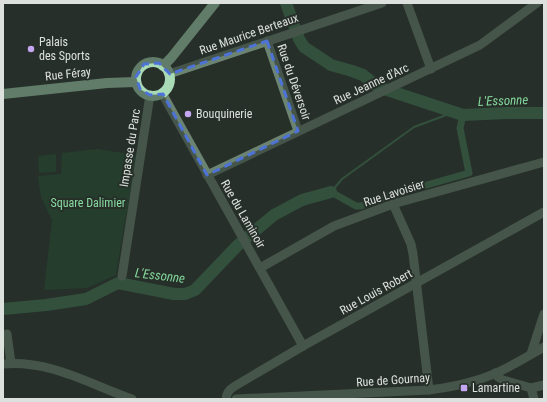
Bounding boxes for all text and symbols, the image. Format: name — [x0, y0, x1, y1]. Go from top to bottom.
street label: Rue Maurice Berteaux — [198, 11, 300, 57]
place label: Palais des Sports — [39, 35, 90, 63]
street label: Rue du Déversoir — [274, 42, 314, 122]
marker: Palais des Sports — [26, 44, 36, 54]
street label: Rue Jeanne d'Arc — [331, 60, 411, 107]
street label: Rue Féray — [44, 65, 92, 83]
water label: L'Essonne — [478, 92, 529, 109]
street label: Impasse du Parc — [117, 107, 143, 188]
place label: Bouquinerie — [196, 107, 253, 121]
marker: Bouquinerie — [183, 109, 193, 119]
street label: Rue Lavoisier — [362, 176, 427, 209]
street label: Rue du Laminoir — [218, 177, 268, 251]
park label: Square Dalimier — [51, 196, 126, 210]
water label: L'Essonne — [134, 265, 186, 286]
street label: Rue Louis Robert — [337, 266, 415, 318]
street label: Rue de Gournay — [356, 370, 430, 390]
place label: Lamartine — [472, 381, 520, 395]
marker: Lamartine — [459, 383, 469, 393]

